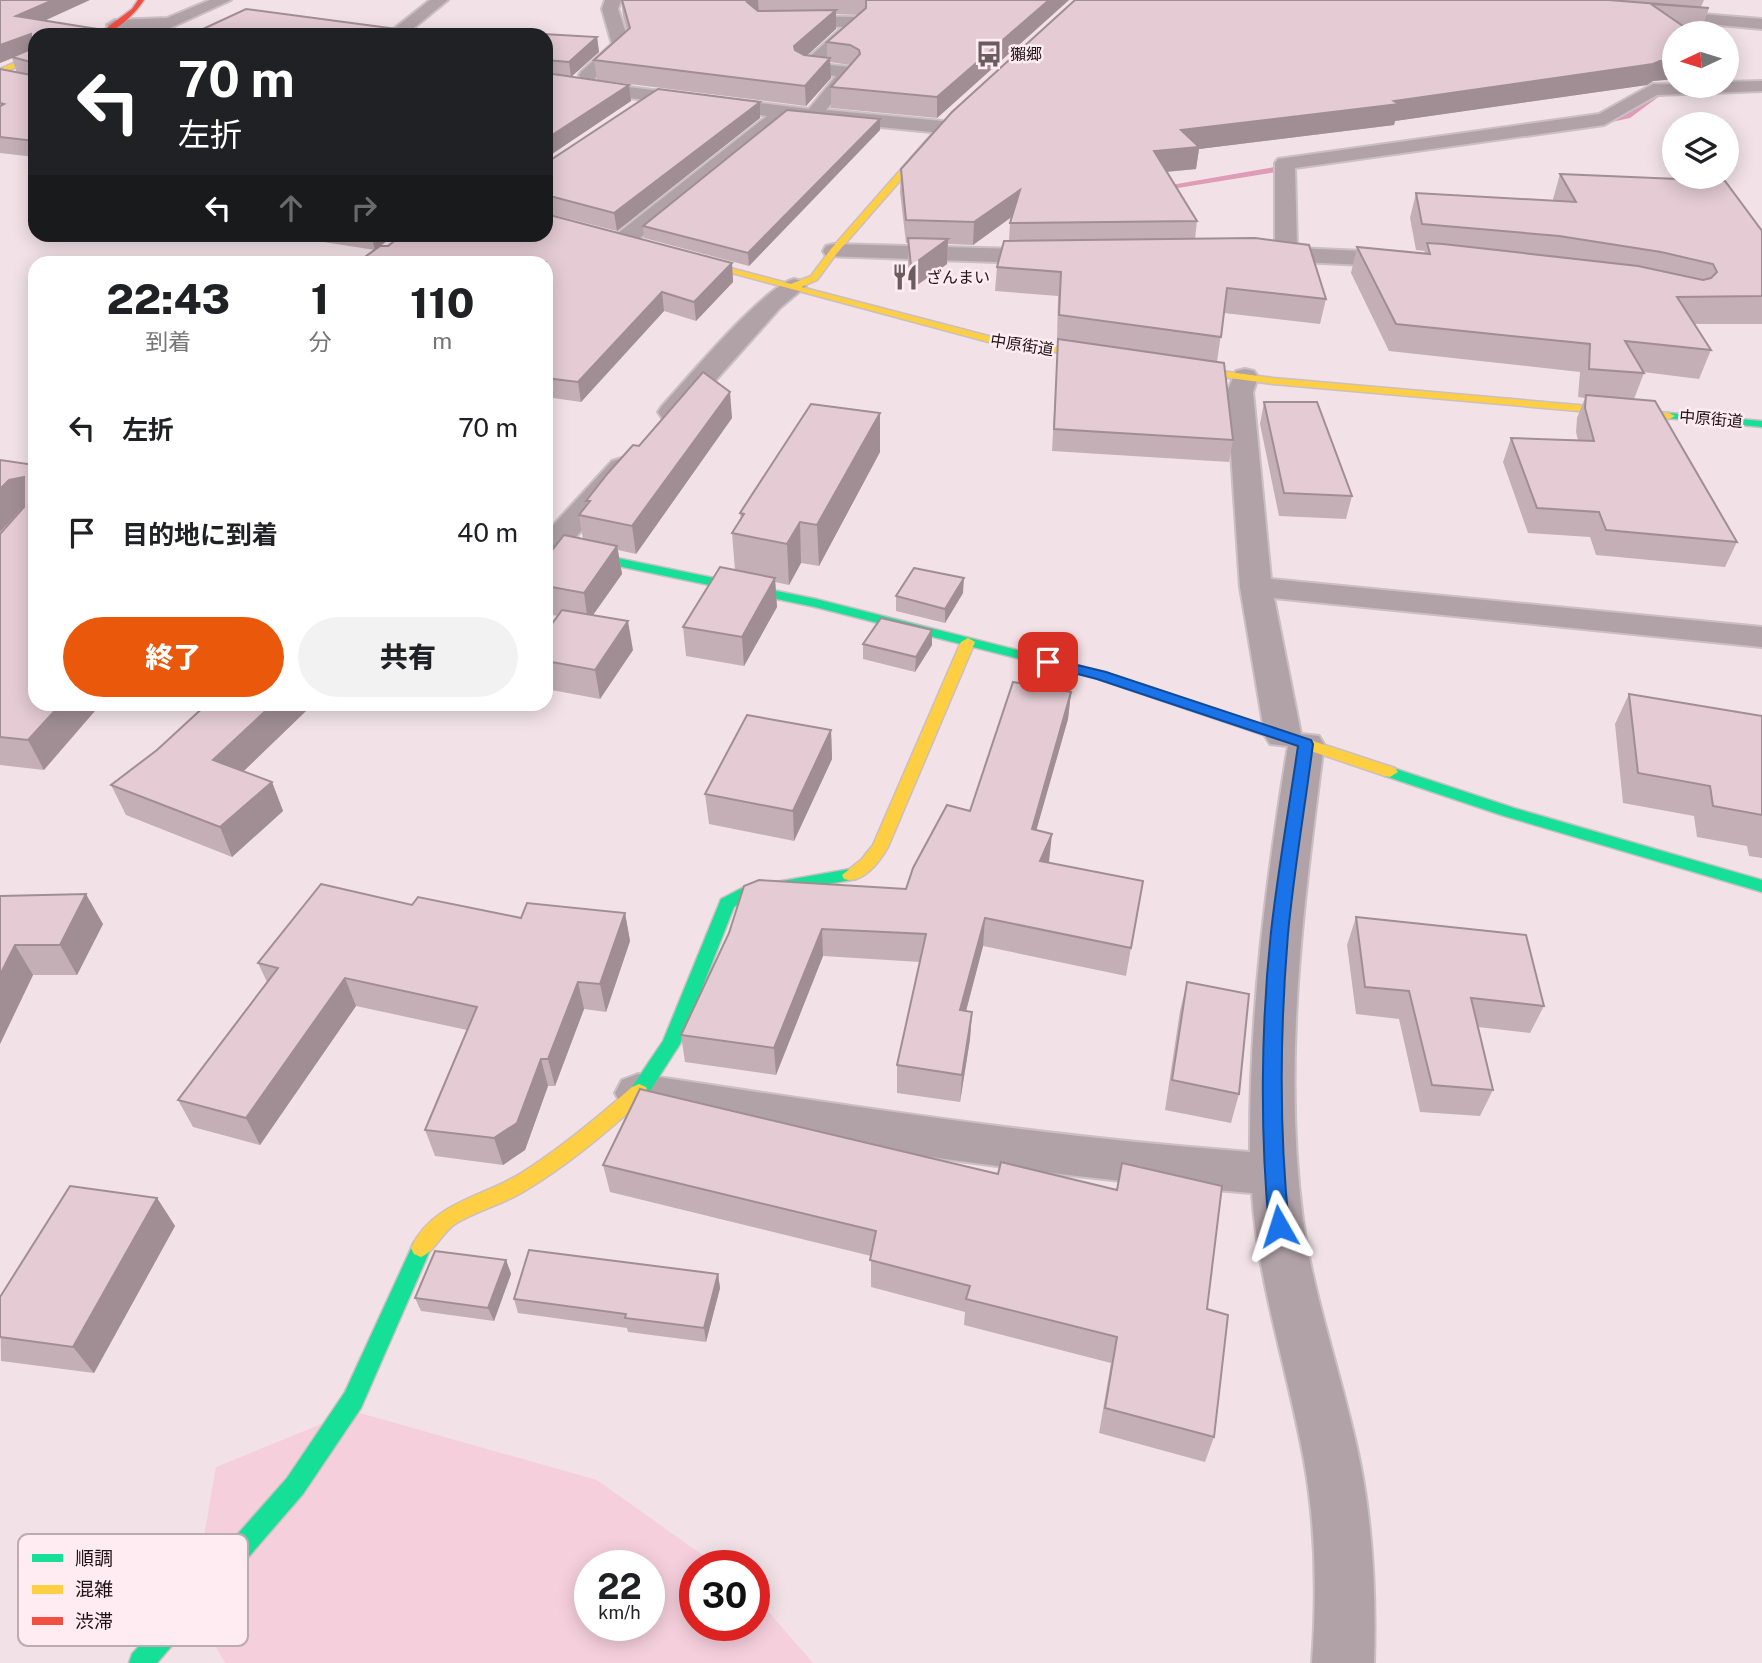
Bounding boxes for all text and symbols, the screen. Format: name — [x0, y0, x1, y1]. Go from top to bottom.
north arrow — [1662, 21, 1740, 98]
map controls — [1662, 21, 1739, 189]
bus stop icon: 獺郷 — [974, 39, 1004, 69]
place label: 獺郷 — [1010, 45, 1042, 64]
text: 70 m — [178, 50, 295, 108]
icon: left — [63, 56, 154, 147]
button: layers — [1662, 112, 1739, 189]
text: 左折 — [178, 116, 242, 153]
icon: left — [199, 189, 237, 227]
icon: ahead — [272, 189, 310, 227]
icon: right — [345, 189, 383, 227]
restaurant icon: ざんまい — [890, 262, 920, 292]
place label: ざんまい — [926, 268, 990, 287]
text: 22:43 — [106, 274, 230, 323]
text: 1 — [311, 274, 329, 323]
text: 110 — [410, 278, 475, 327]
text: m — [432, 327, 452, 354]
text: 到着 — [145, 328, 191, 355]
text: 分 — [309, 328, 332, 355]
street label: 中原街道 — [989, 331, 1055, 359]
street label: 中原街道 — [1678, 407, 1744, 431]
icon: left — [63, 409, 101, 447]
text: 70 m — [458, 412, 518, 443]
text: 左折 — [122, 414, 174, 445]
icon: arrive — [63, 514, 101, 552]
text: 40 m — [457, 517, 518, 548]
text: 目的地に到着 — [122, 519, 278, 550]
button: 終了 — [63, 617, 284, 697]
button: 共有 — [298, 617, 518, 697]
pin — [1018, 632, 1078, 692]
icon: arrive — [1029, 643, 1067, 681]
position arrow — [1242, 1189, 1316, 1263]
legend — [18, 1534, 248, 1646]
text: 順調 — [75, 1547, 113, 1569]
speed limit sign: 30 — [679, 1550, 770, 1641]
text: 22 — [597, 1566, 642, 1607]
text: 混雑 — [75, 1578, 113, 1600]
text: km/h — [598, 1602, 641, 1623]
text: 渋滞 — [75, 1610, 113, 1632]

